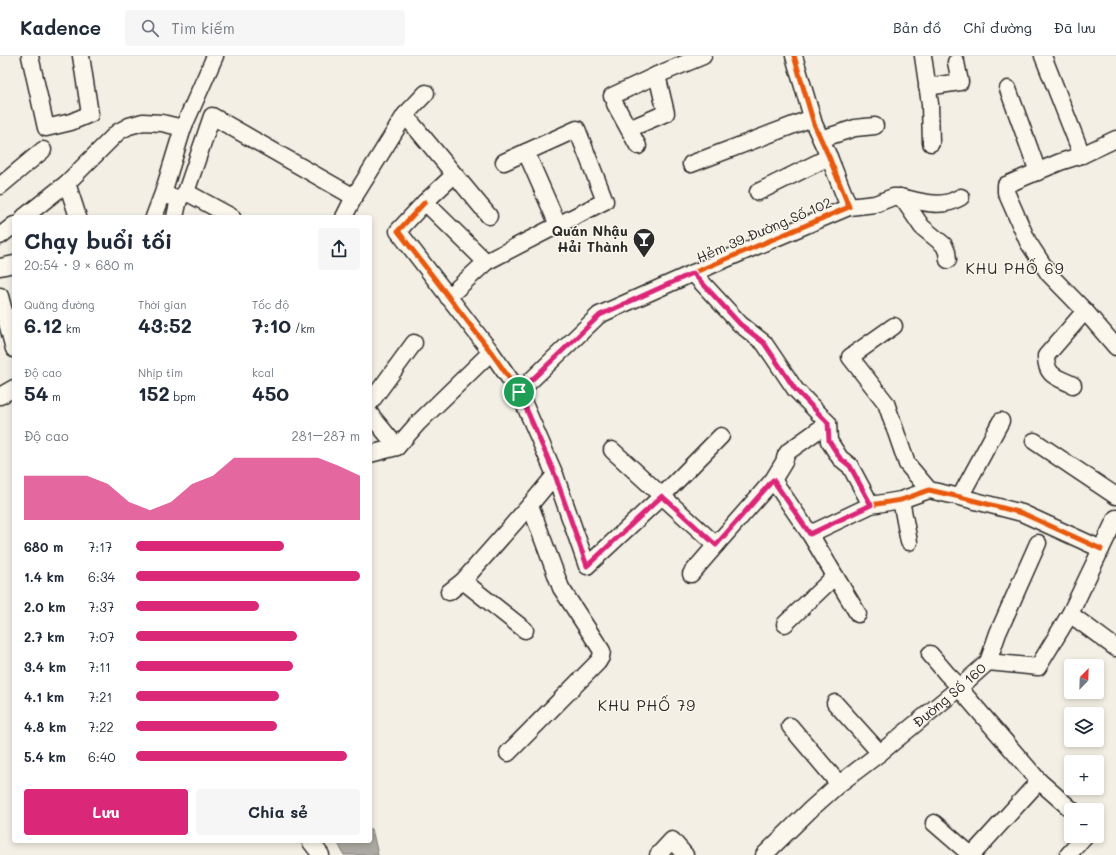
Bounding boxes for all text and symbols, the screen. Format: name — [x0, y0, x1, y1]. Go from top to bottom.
search box — [125, 10, 405, 46]
text: Kadence — [20, 15, 101, 40]
icon: search — [139, 17, 161, 39]
text: Tìm kiếm — [171, 18, 235, 38]
text: Bản đồ — [893, 18, 941, 37]
text: Chỉ đường — [963, 18, 1032, 37]
text: Đã lưu — [1054, 18, 1096, 37]
street label: Hẻm 39 Đường Số 102 — [693, 192, 834, 267]
place label: Quán Nhậu Hải Thành — [552, 221, 628, 256]
text: Chạy buổi tối — [24, 226, 172, 255]
bar icon: Quán Nhậu Hải Thành — [631, 226, 657, 259]
button: share — [318, 228, 360, 270]
text: 20:54 · 9 × 680 m — [24, 256, 134, 273]
district label: KHU PHỐ 69 — [965, 258, 1065, 278]
text: Quãng đường — [24, 297, 94, 312]
text: Thời gian — [138, 297, 186, 312]
text: Tốc độ — [252, 297, 289, 312]
text: 6.12 — [24, 312, 62, 338]
text: 43:52 — [138, 312, 192, 338]
text: 7:10 — [252, 312, 291, 338]
text: km — [62, 321, 80, 336]
text: /km — [291, 321, 315, 336]
text: Độ cao — [24, 365, 62, 380]
text: Nhịp tim — [138, 365, 183, 380]
text: kcal — [252, 365, 274, 380]
pin — [502, 375, 536, 409]
text: 54 — [24, 380, 48, 406]
text: 152 — [138, 380, 170, 406]
text: 450 — [252, 380, 289, 406]
icon: arrive — [508, 381, 530, 403]
text: m — [48, 389, 61, 404]
text: bpm — [170, 389, 196, 404]
text: Độ cao — [24, 427, 69, 444]
text: 281–287 m — [292, 427, 360, 444]
text: 680 m — [24, 538, 63, 555]
text: 7:17 — [88, 538, 112, 555]
text: 1.4 km — [24, 568, 64, 585]
text: 6:34 — [88, 568, 115, 585]
text: 2.0 km — [24, 598, 66, 615]
text: 7:37 — [88, 598, 114, 615]
text: 2.7 km — [24, 628, 65, 645]
text: 7:07 — [88, 628, 115, 645]
text: 3.4 km — [24, 658, 66, 675]
text: 7:11 — [88, 658, 111, 675]
street label: Đường Số 160 — [908, 658, 990, 731]
north arrow — [1064, 659, 1104, 699]
map controls — [1064, 659, 1104, 843]
text: 4.1 km — [24, 688, 64, 705]
text: 7:21 — [88, 688, 112, 705]
district label: KHU PHỐ 79 — [598, 695, 696, 715]
button: layers — [1064, 707, 1104, 747]
text: 4.8 km — [24, 718, 66, 735]
text: 7:22 — [88, 718, 114, 735]
text: 5.4 km — [24, 748, 66, 765]
text: 6:40 — [88, 748, 116, 765]
button: + — [1064, 755, 1104, 795]
button: Lưu — [24, 789, 188, 835]
button: Chia sẻ — [196, 789, 360, 835]
button: − — [1064, 803, 1104, 843]

